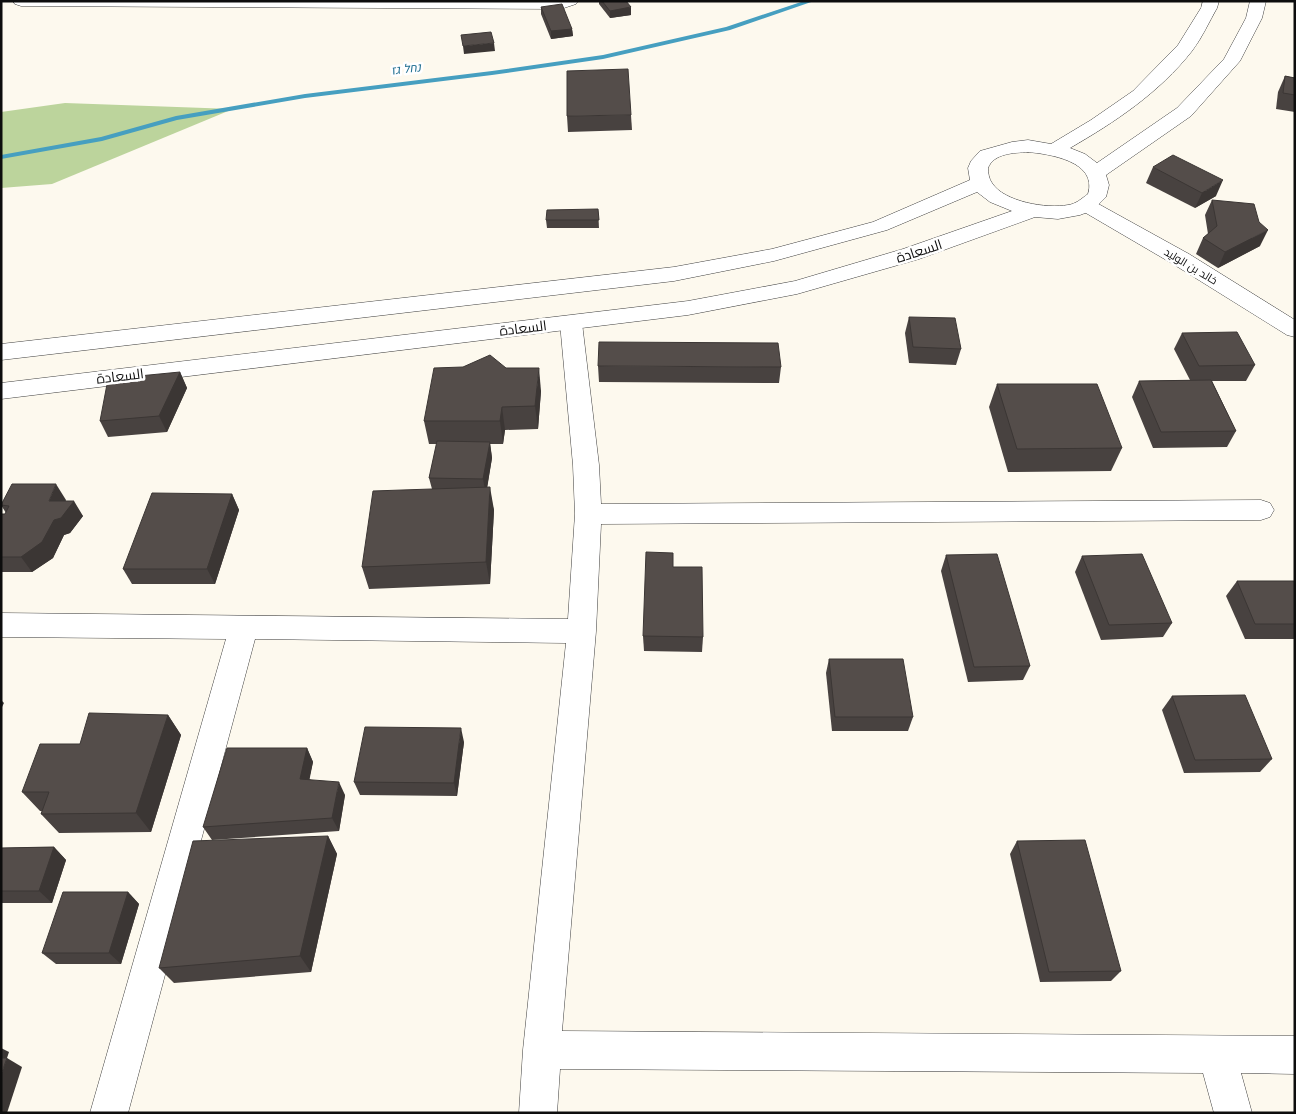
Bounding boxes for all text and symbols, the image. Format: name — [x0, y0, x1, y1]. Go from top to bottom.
water label: נחל גז — [390, 59, 423, 78]
street label: السعادة — [894, 235, 944, 267]
street label: خالد بن الوليد — [1162, 245, 1220, 287]
street label: السعادة — [498, 316, 548, 340]
street label: السعادة — [95, 364, 145, 388]

